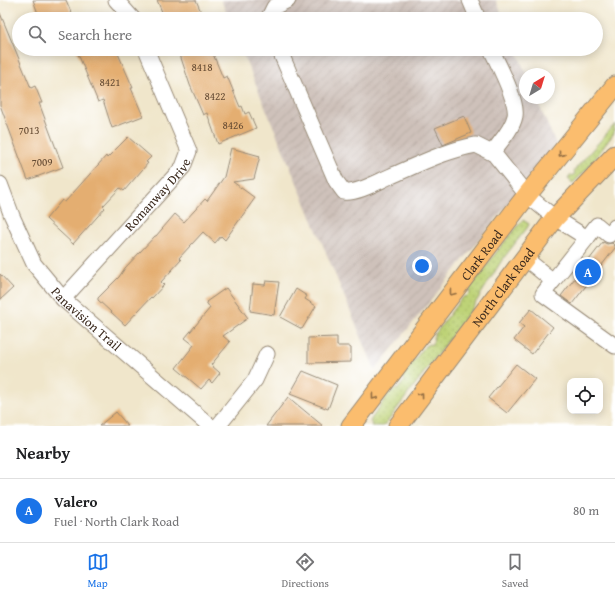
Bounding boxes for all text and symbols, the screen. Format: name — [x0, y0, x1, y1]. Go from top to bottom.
search box — [12, 12, 603, 56]
icon: search — [26, 23, 48, 45]
text: Search here — [58, 24, 132, 45]
house number: 8418 — [191, 59, 213, 75]
north arrow — [519, 68, 555, 104]
house number: 8421 — [99, 74, 121, 90]
house number: 8422 — [204, 88, 226, 104]
house number: 8426 — [222, 117, 244, 133]
house number: 7013 — [18, 122, 40, 138]
one-way arrow — [558, 149, 565, 156]
house number: 7009 — [31, 154, 53, 170]
street label: Romanway Drive — [120, 156, 195, 235]
street label: Clark Road — [456, 226, 507, 284]
street label: North Clark Road — [467, 244, 539, 330]
your location — [412, 256, 432, 276]
pin: A — [575, 257, 601, 287]
street label: Panavision Trail — [47, 283, 126, 355]
one-way arrow — [450, 289, 457, 296]
map controls — [567, 378, 603, 414]
button: locate — [567, 378, 603, 414]
one-way arrow — [371, 392, 378, 399]
one-way arrow — [417, 392, 424, 399]
text: Nearby — [16, 440, 70, 465]
text: Valero — [54, 491, 98, 512]
text: A — [25, 501, 33, 520]
text: 80 m — [573, 501, 599, 520]
text: Fuel · North Clark Road — [54, 512, 179, 531]
tab: Map — [87, 551, 109, 591]
tab: Directions — [282, 551, 329, 591]
tab: Saved — [502, 551, 528, 591]

